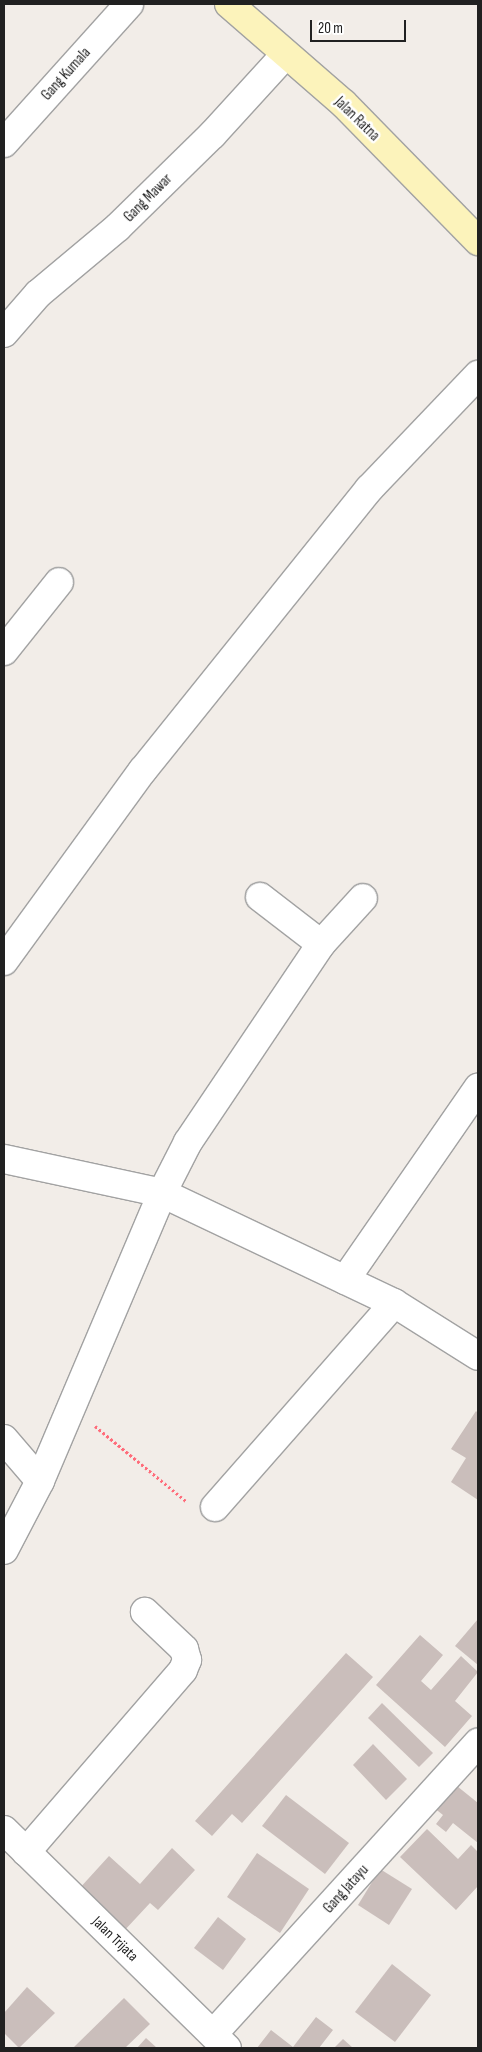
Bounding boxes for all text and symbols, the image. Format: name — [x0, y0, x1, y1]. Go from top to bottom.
scale bar — [312, 10, 408, 42]
text: 20 m — [318, 19, 343, 38]
street label: Gang Kumala — [38, 44, 94, 104]
street label: Jalan Ratna — [331, 93, 383, 145]
street label: Gang Mawar — [120, 170, 176, 226]
street label: Gang Jatayu — [320, 1861, 372, 1917]
street label: Jalan Trijata — [88, 1913, 142, 1965]

